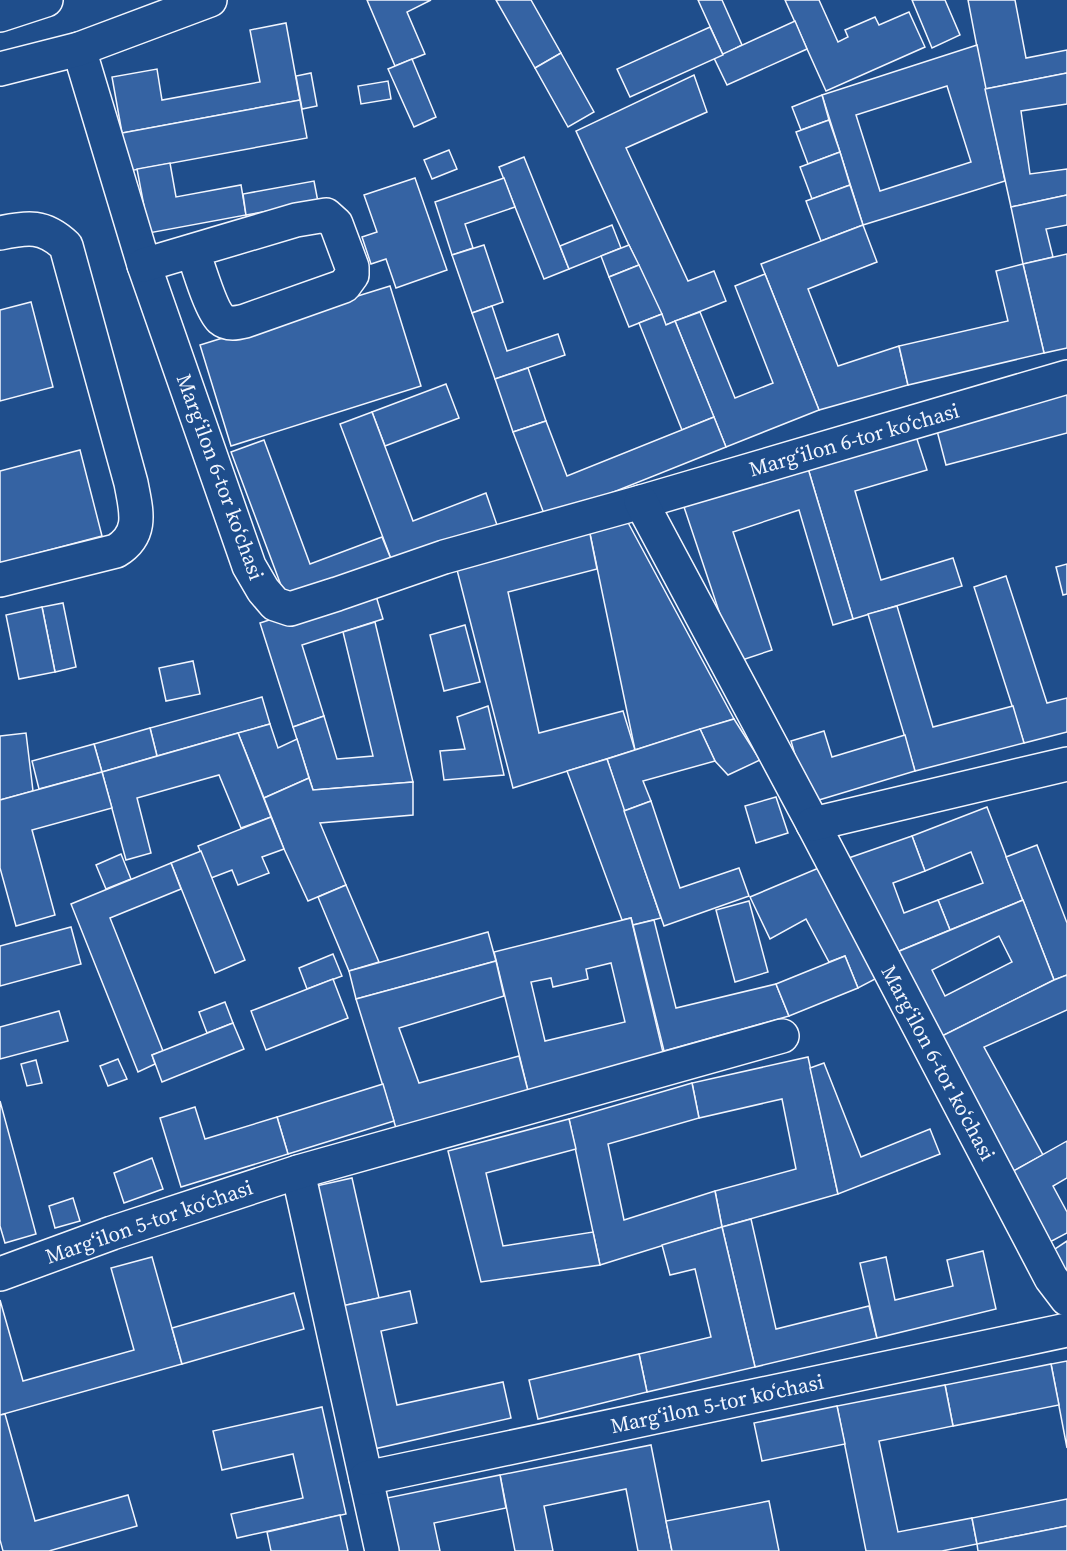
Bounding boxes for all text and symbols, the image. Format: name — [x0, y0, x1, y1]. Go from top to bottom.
street label: Margʻilon 6-tor koʻchasi — [170, 370, 271, 584]
street label: Margʻilon 6-tor koʻchasi — [745, 396, 962, 483]
street label: Margʻilon 6-tor koʻchasi — [875, 960, 1002, 1166]
street label: Margʻilon 5-tor koʻchasi — [41, 1172, 256, 1271]
street label: Margʻilon 5-tor koʻchasi — [608, 1367, 826, 1440]

